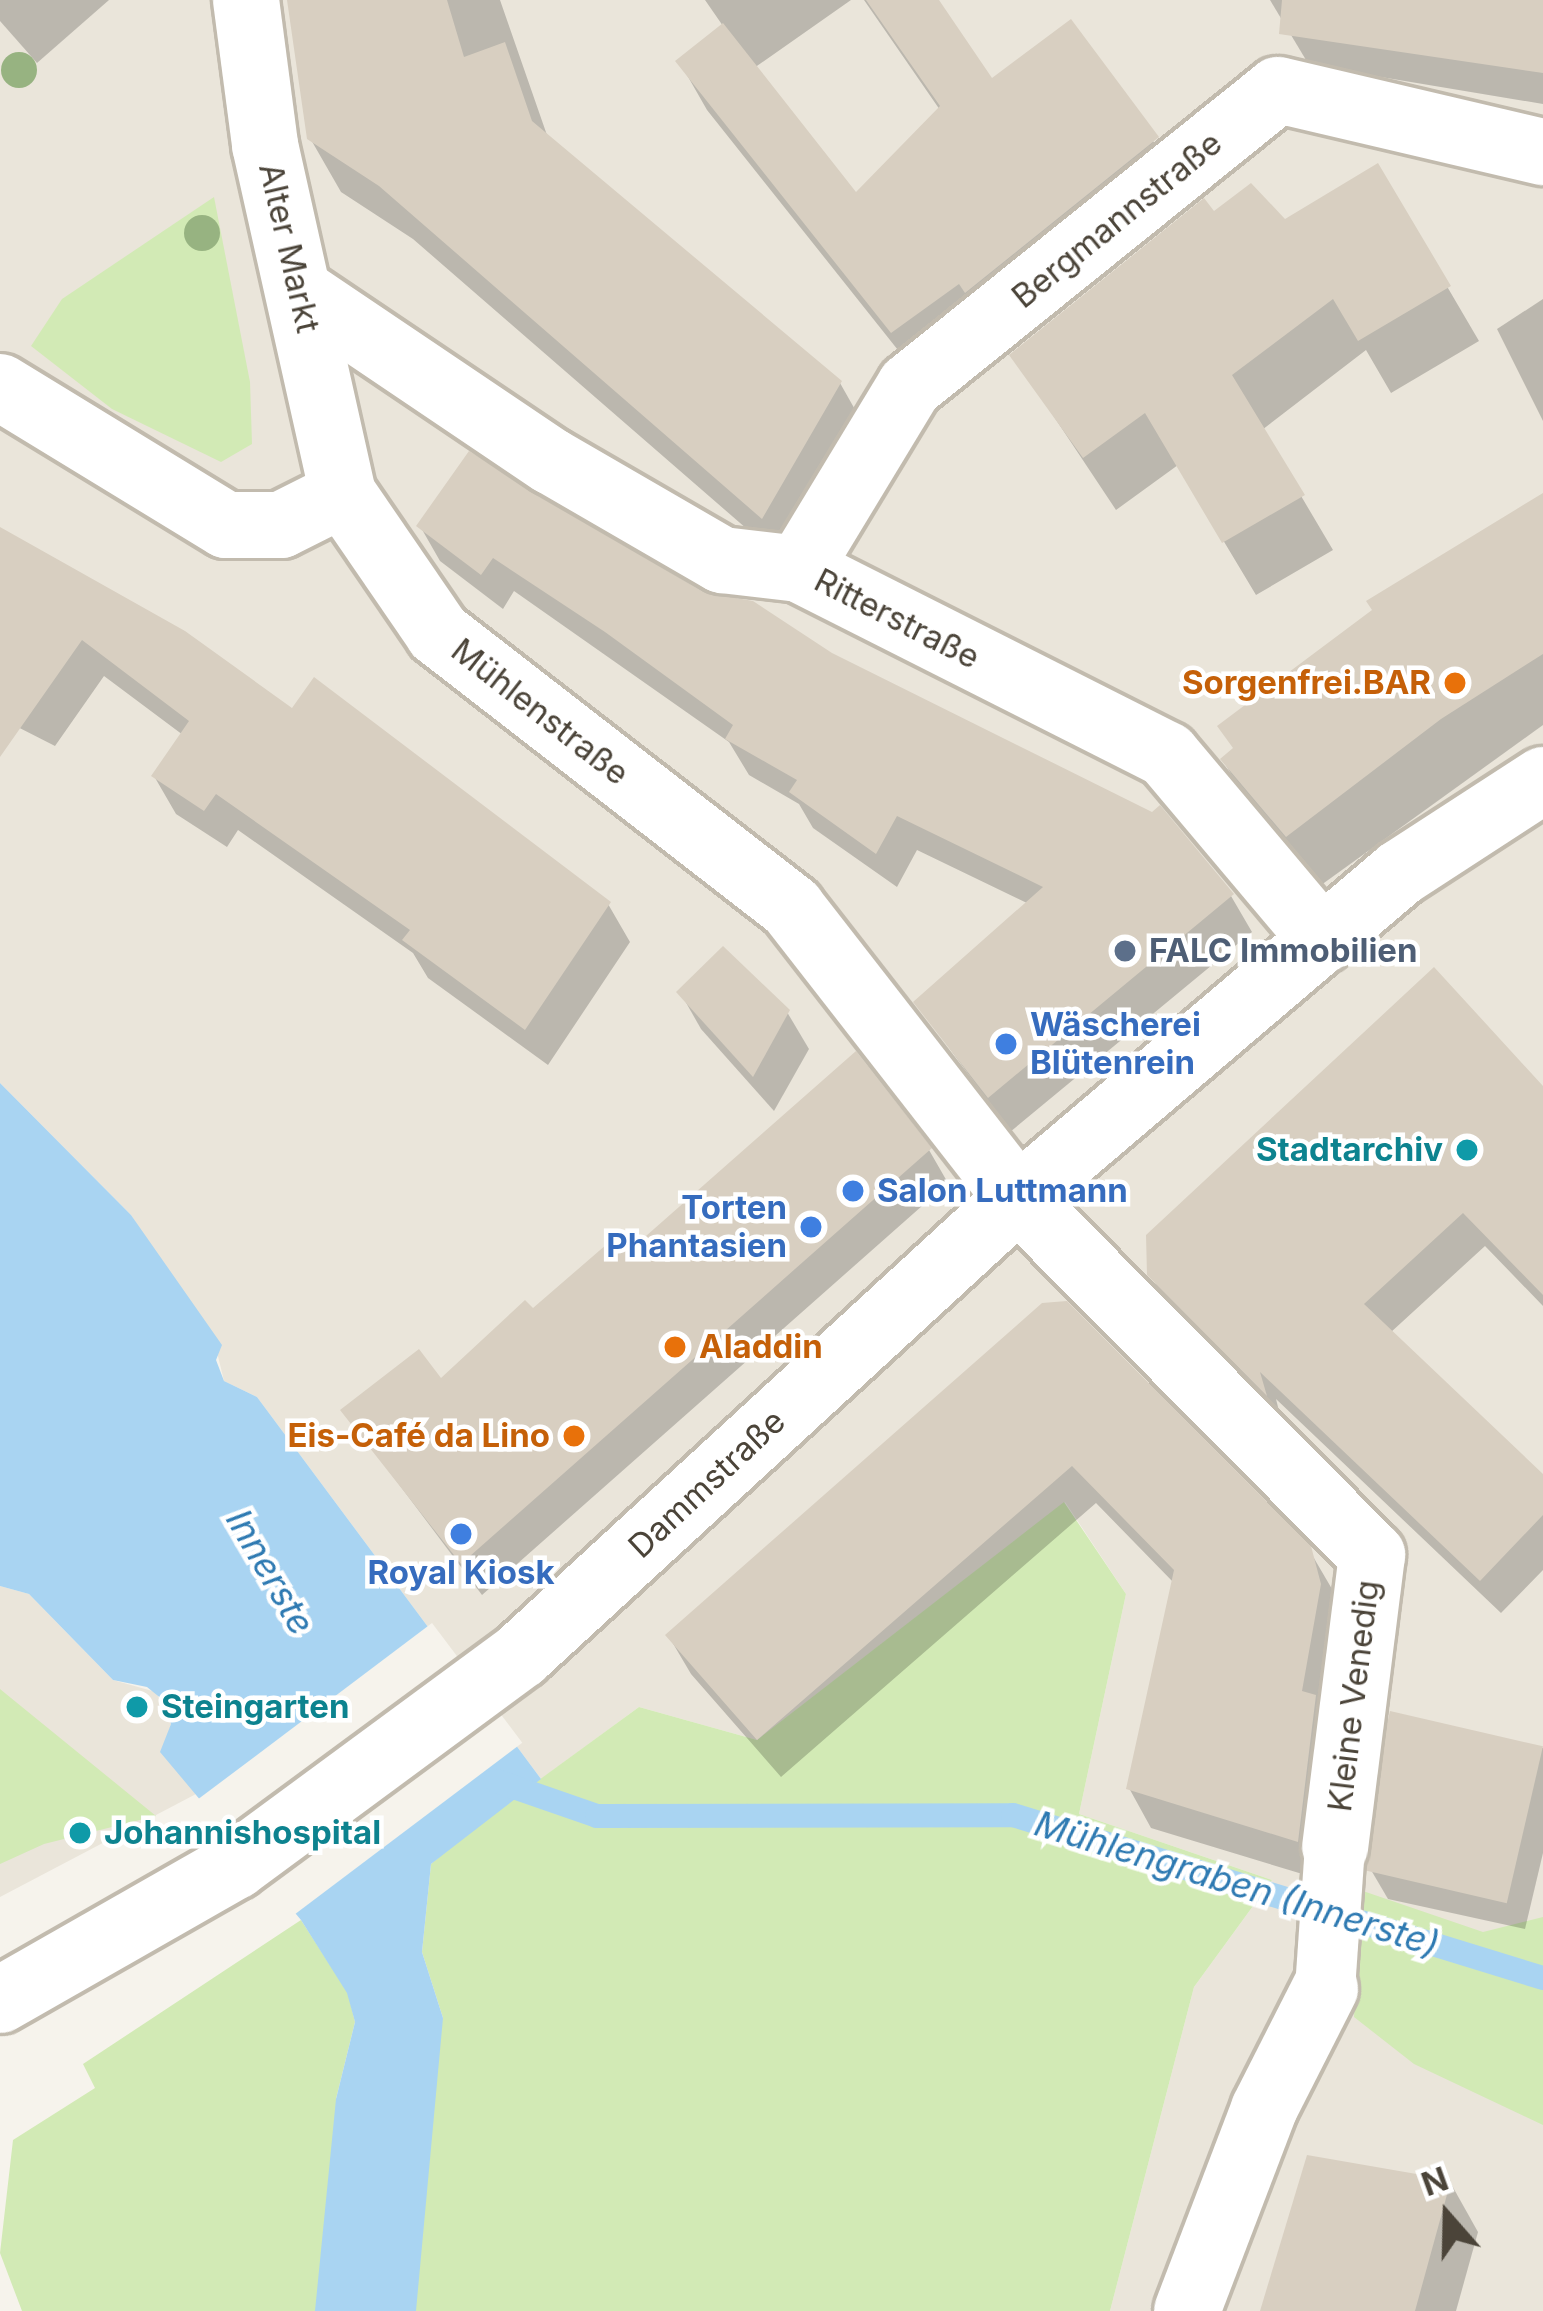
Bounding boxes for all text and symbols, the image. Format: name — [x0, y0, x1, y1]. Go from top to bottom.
street label: Bergmannstraße — [1004, 123, 1230, 317]
street label: Alter Markt — [250, 159, 328, 337]
street label: Ritterstraße — [808, 560, 986, 678]
street label: Mühlenstraße — [443, 630, 637, 794]
place label: Sorgenfrei.BAR — [1182, 663, 1431, 703]
marker: Sorgenfrei.BAR — [1442, 670, 1468, 696]
place label: FALC Immobilien — [1149, 931, 1418, 971]
marker: FALC Immobilien — [1112, 938, 1138, 964]
place label: Wäscherei Blütenrein — [1030, 1005, 1201, 1083]
marker: Wäscherei Blütenrein — [993, 1031, 1019, 1057]
place label: Stadtarchiv — [1256, 1130, 1443, 1170]
marker: Stadtarchiv — [1454, 1137, 1480, 1163]
place label: Salon Luttmann — [877, 1171, 1128, 1211]
marker: Salon Luttmann — [840, 1178, 866, 1204]
place label: Torten Phantasien — [606, 1188, 787, 1266]
marker: Torten Phantasien — [798, 1214, 824, 1240]
place label: Aladdin — [699, 1327, 823, 1367]
marker: Aladdin — [662, 1334, 688, 1360]
street label: Dammstraße — [621, 1402, 793, 1566]
place label: Eis-Café da Lino — [287, 1416, 550, 1456]
marker: Eis-Café da Lino — [561, 1423, 587, 1449]
water label: Innerste — [217, 1502, 323, 1642]
marker: Royal Kiosk — [448, 1521, 474, 1547]
place label: Royal Kiosk — [367, 1553, 555, 1593]
street label: Kleine Venedig — [1320, 1578, 1388, 1814]
place label: Steingarten — [161, 1687, 350, 1727]
marker: Steingarten — [124, 1694, 150, 1720]
water label: Mühlengraben (Innerste) — [1030, 1802, 1444, 1966]
place label: Johannishospital — [104, 1813, 381, 1853]
marker: Johannishospital — [67, 1820, 93, 1846]
north arrow — [1387, 2155, 1507, 2275]
text: N — [1416, 2158, 1453, 2204]

